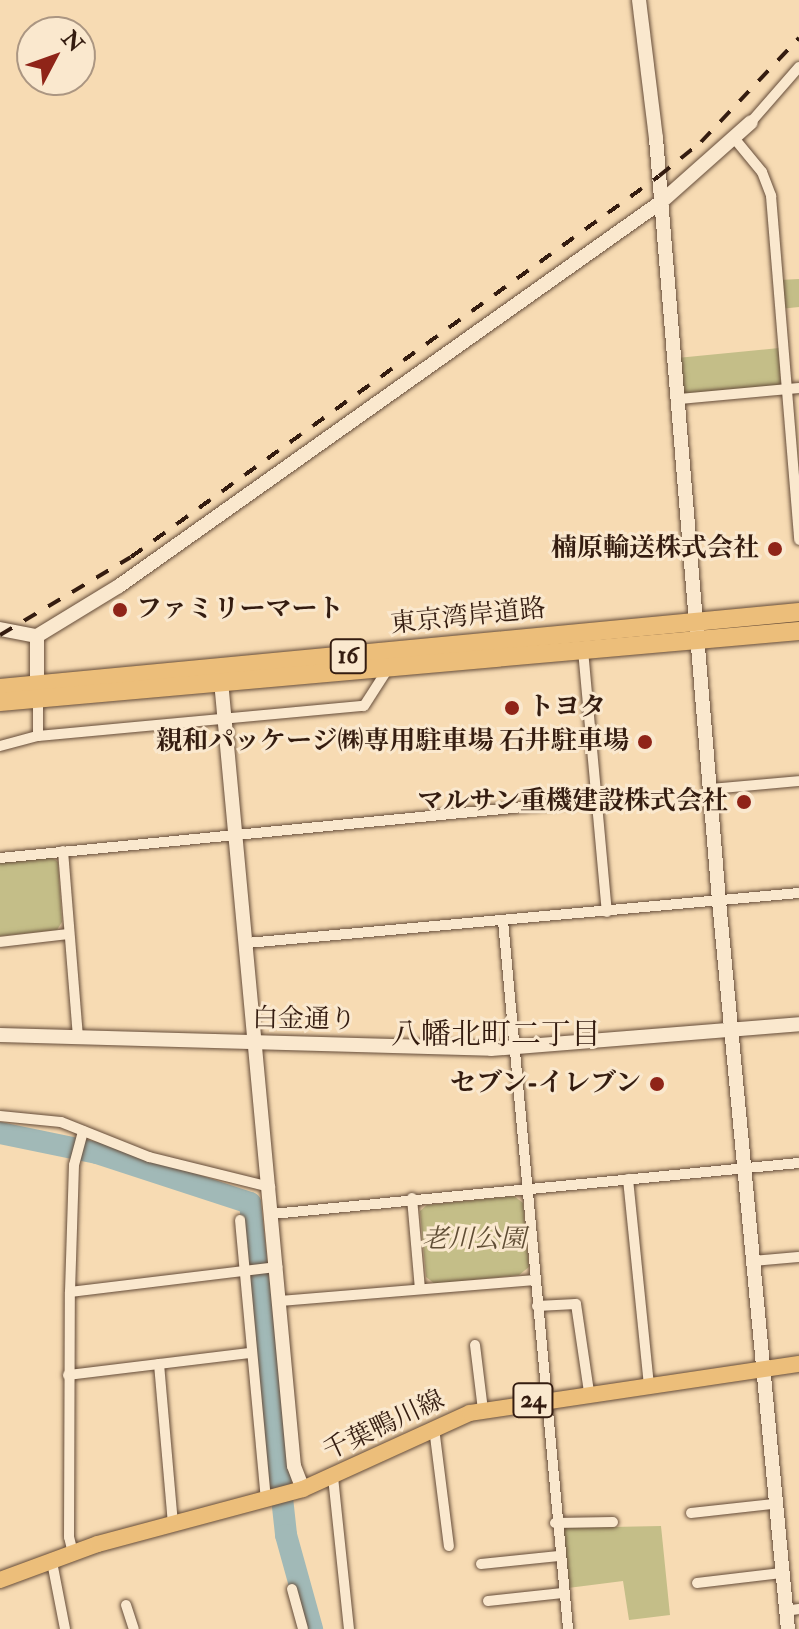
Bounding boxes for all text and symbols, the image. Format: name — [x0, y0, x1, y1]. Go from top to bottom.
north arrow — [16, 16, 96, 96]
text: N — [56, 25, 90, 58]
place label: 楠原輸送株式会社 — [551, 533, 759, 565]
marker: 楠原輸送株式会社 — [766, 540, 784, 558]
street label: 東京湾岸道路 — [389, 593, 547, 641]
place label: ファミリーマート — [136, 594, 344, 626]
marker: ファミリーマート — [111, 601, 129, 619]
road number: 16 — [328, 636, 368, 676]
place label: トヨタ — [528, 692, 606, 724]
marker: トヨタ — [503, 699, 521, 717]
place label: 親和パッケージ㈱専用駐車場 石井駐車場 — [156, 726, 629, 758]
marker: 親和パッケージ㈱専用駐車場 石井駐車場 — [636, 733, 654, 751]
place label: マルサン重機建設株式会社 — [416, 786, 728, 818]
marker: マルサン重機建設株式会社 — [735, 793, 753, 811]
street label: 白金通り — [252, 1003, 356, 1037]
district label: 八幡北町二丁目 — [391, 1017, 601, 1053]
place label: セブン-イレブン — [448, 1068, 641, 1100]
marker: セブン-イレブン — [648, 1075, 666, 1093]
park label: 老川公園 — [422, 1224, 526, 1256]
road number: 24 — [511, 1380, 555, 1420]
street label: 千葉鴨川線 — [318, 1384, 450, 1468]

